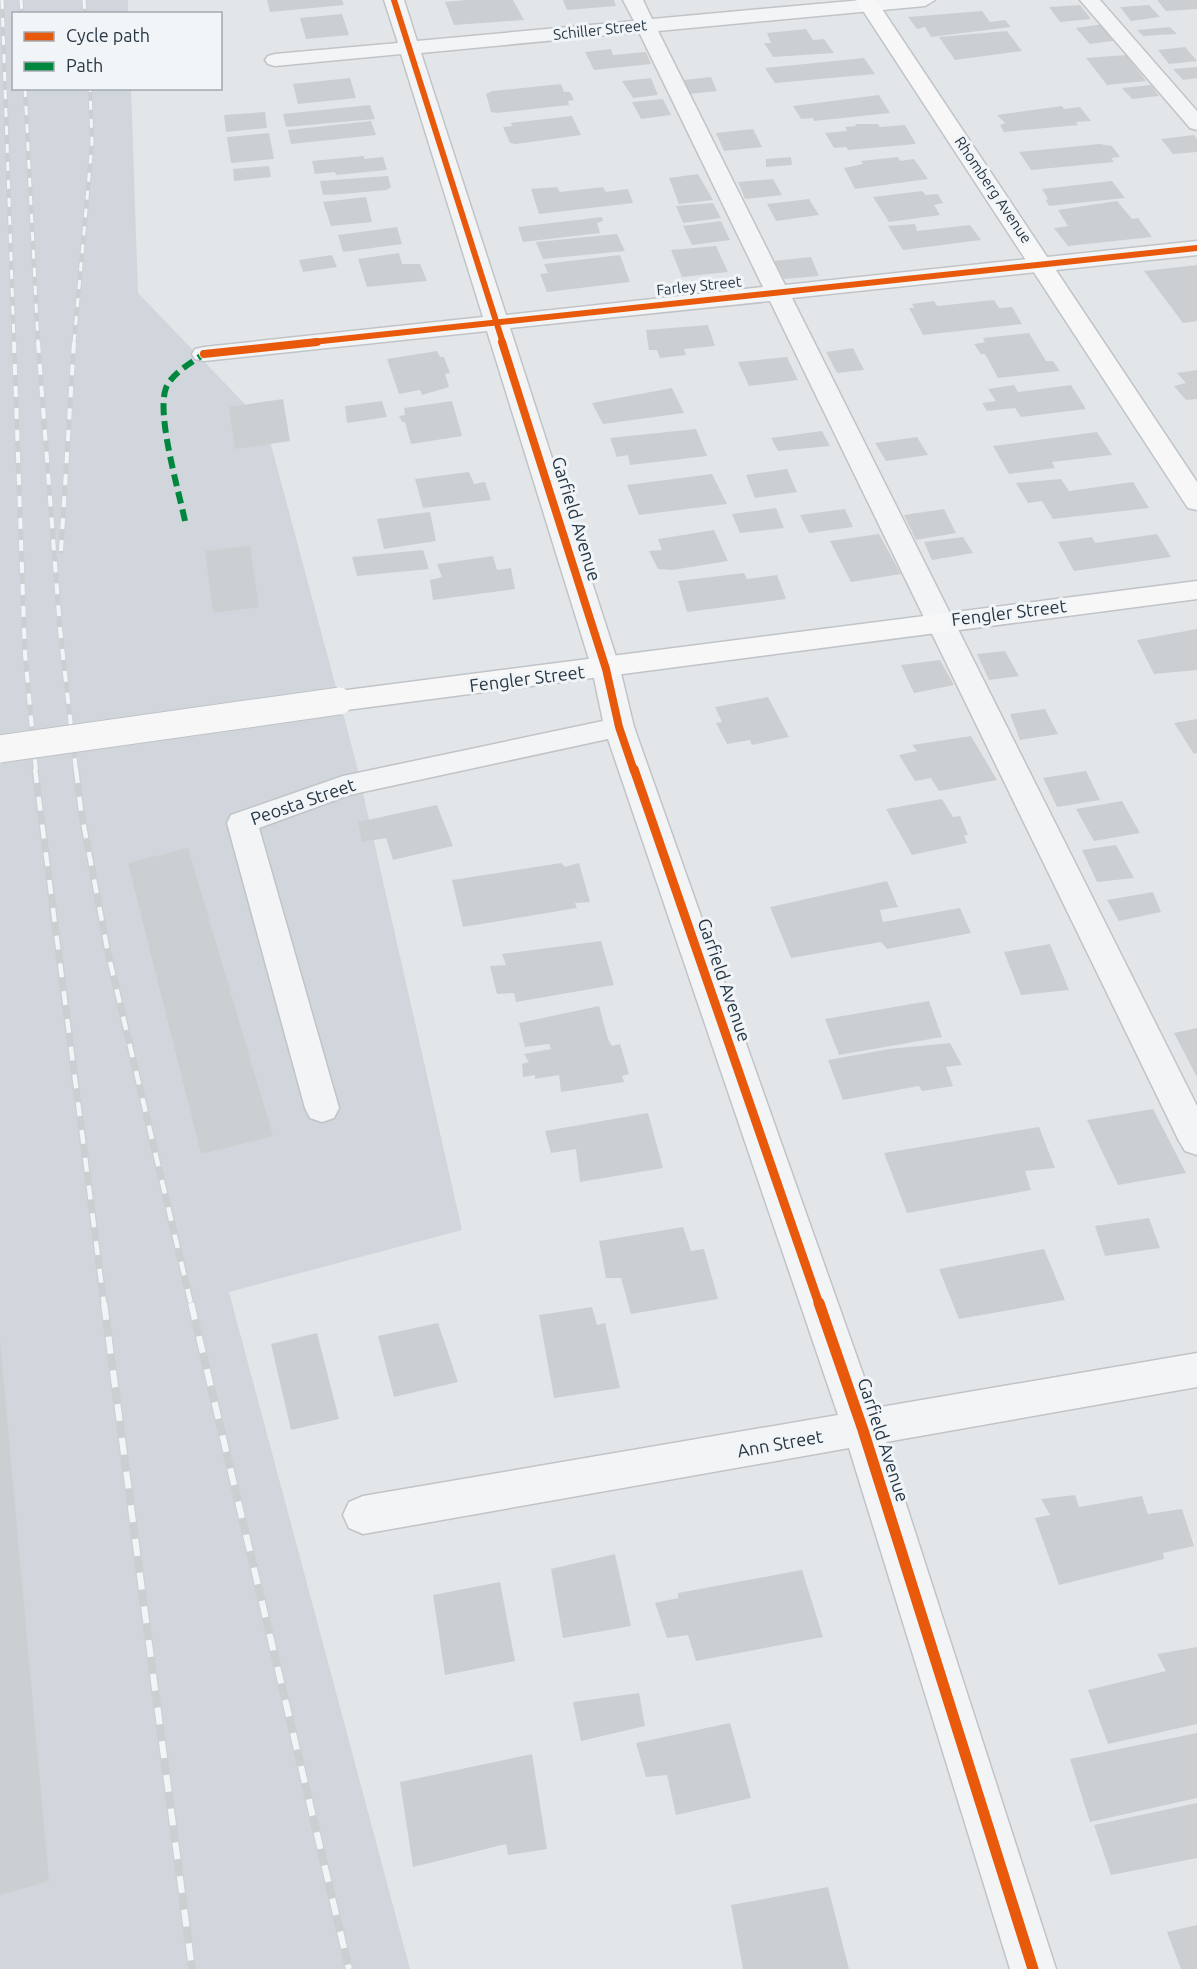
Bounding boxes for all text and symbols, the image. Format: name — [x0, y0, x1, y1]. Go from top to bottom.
legend — [12, 12, 222, 90]
street label: Schiller Street — [552, 16, 648, 43]
text: Cycle path — [66, 25, 150, 45]
text: Path — [66, 55, 103, 75]
street label: Rhomberg Avenue — [951, 133, 1035, 246]
street label: Farley Street — [656, 273, 742, 298]
street label: Garfield Avenue — [549, 454, 605, 583]
street label: Fengler Street — [950, 595, 1068, 629]
street label: Fengler Street — [468, 661, 586, 695]
street label: Peosta Street — [248, 774, 358, 828]
street label: Garfield Avenue — [694, 915, 755, 1044]
street label: Garfield Avenue — [854, 1375, 913, 1504]
street label: Ann Street — [735, 1426, 824, 1460]

